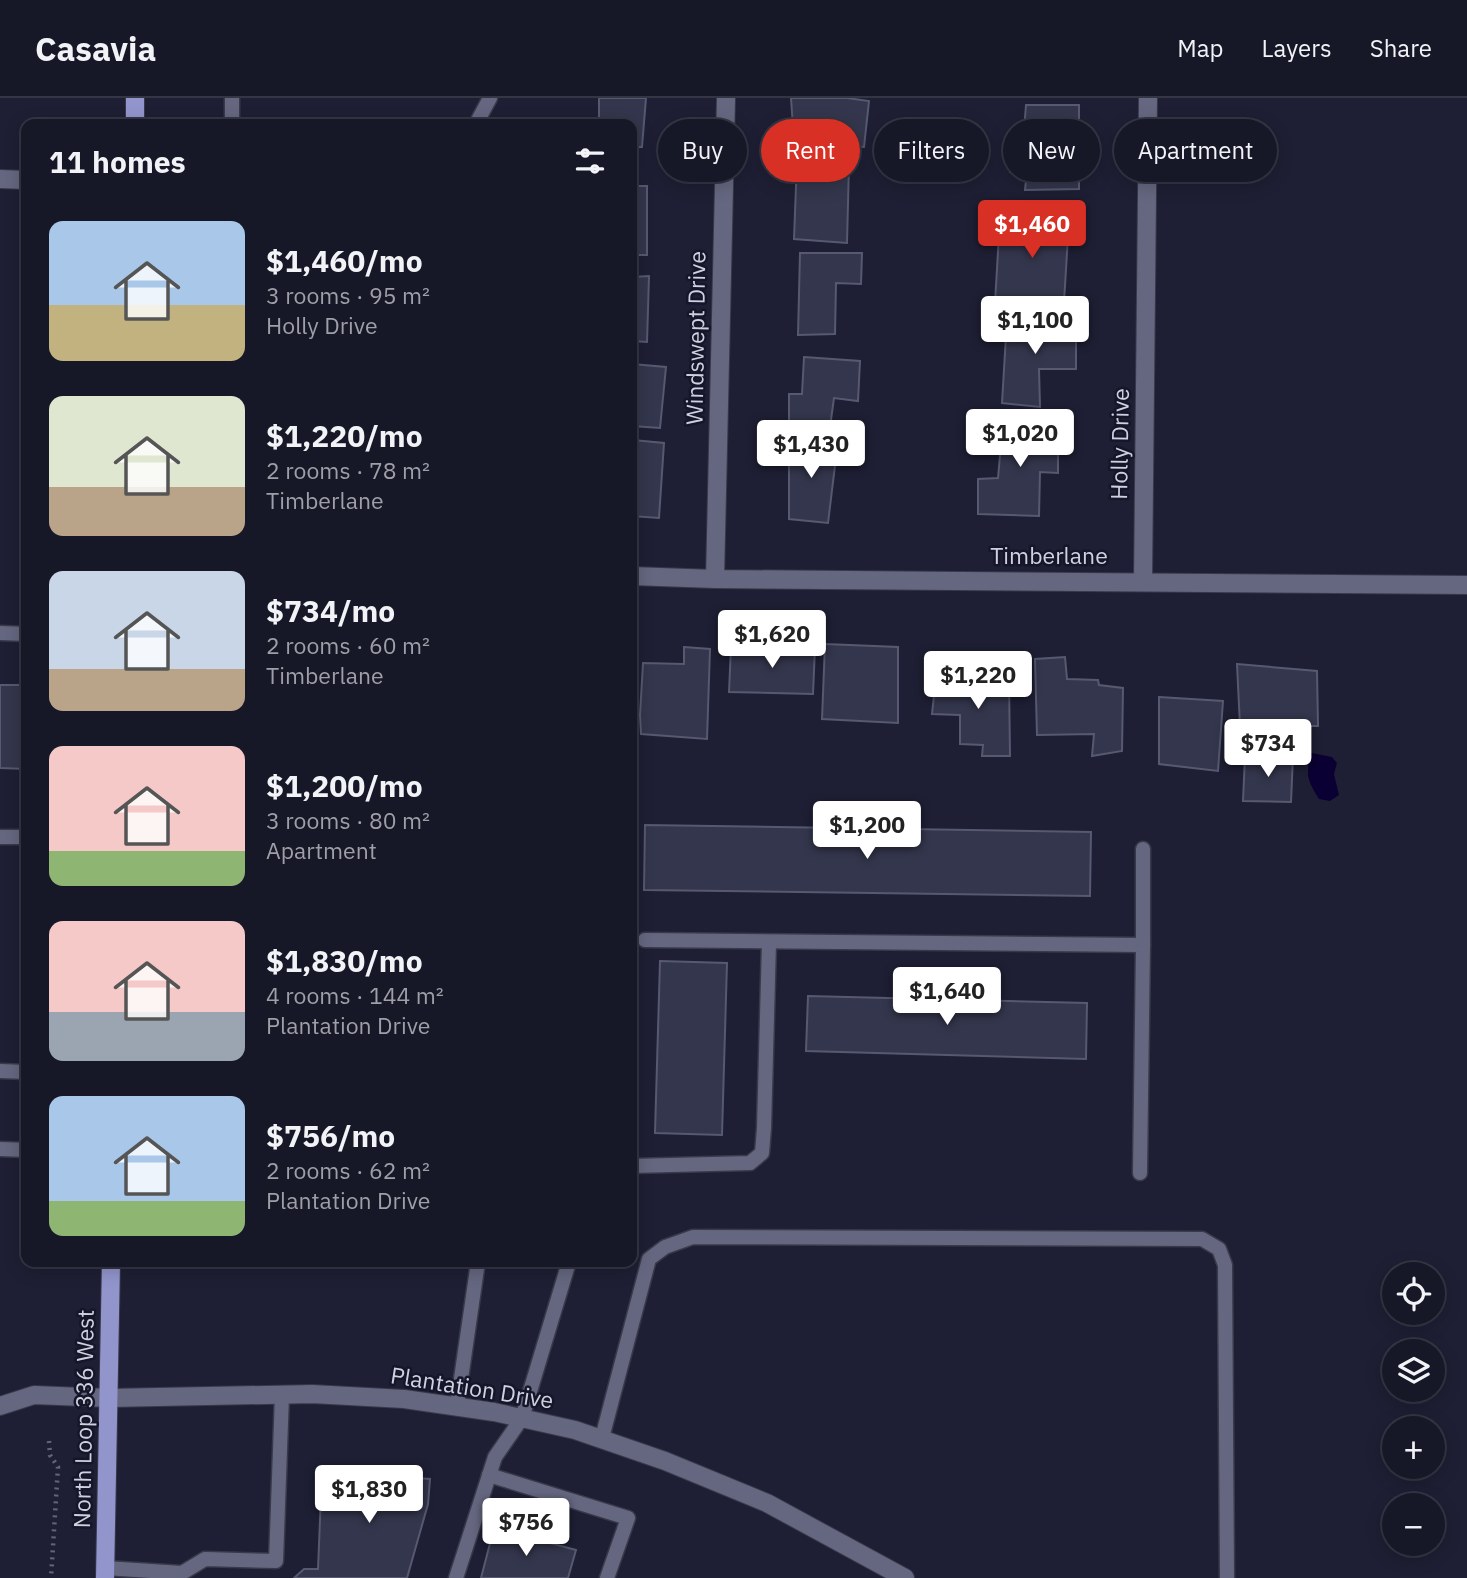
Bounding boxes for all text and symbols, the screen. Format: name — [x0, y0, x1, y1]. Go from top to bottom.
text: Casavia — [35, 27, 156, 70]
text: Map — [1177, 32, 1224, 64]
text: Layers — [1262, 32, 1332, 64]
text: Share — [1370, 32, 1432, 64]
chip: Buy — [658, 119, 747, 182]
chip: Rent — [761, 119, 860, 182]
chip: Filters — [874, 119, 989, 182]
chip: New — [1003, 119, 1100, 182]
chip: Apartment — [1114, 119, 1277, 182]
text: 11 homes — [49, 142, 186, 181]
icon: filters — [571, 142, 609, 180]
pin: $1,460 — [975, 200, 1089, 260]
text: $1,460 — [994, 208, 1070, 238]
text: $1,460/mo — [266, 241, 423, 280]
icon: home — [105, 249, 189, 333]
street label: Windswept Drive — [678, 251, 712, 425]
text: 3 rooms · 95 m² — [266, 280, 430, 310]
pin: $1,100 — [978, 296, 1092, 356]
text: $1,100 — [997, 304, 1073, 334]
text: Holly Drive — [266, 310, 378, 340]
street label: Holly Drive — [1103, 388, 1135, 500]
pin: $1,020 — [963, 410, 1077, 469]
text: $1,220/mo — [266, 416, 423, 455]
text: $1,020 — [982, 417, 1058, 447]
pin: $1,430 — [754, 420, 868, 480]
icon: home — [105, 424, 189, 508]
text: $1,430 — [773, 428, 849, 458]
text: 2 rooms · 78 m² — [266, 455, 430, 485]
text: Timberlane — [266, 485, 384, 515]
street label: Timberlane — [990, 540, 1108, 570]
text: $734/mo — [266, 591, 395, 630]
icon: home — [105, 599, 189, 683]
pin: $1,620 — [715, 610, 829, 670]
text: $1,620 — [734, 618, 810, 648]
text: 2 rooms · 60 m² — [266, 630, 430, 660]
pin: $1,220 — [921, 652, 1035, 711]
text: $1,220 — [940, 659, 1016, 689]
text: Timberlane — [266, 660, 384, 690]
pin: $734 — [1227, 720, 1309, 779]
text: $734 — [1240, 727, 1296, 757]
text: $1,200/mo — [266, 766, 423, 805]
icon: home — [105, 774, 189, 858]
pin: $1,200 — [810, 802, 924, 861]
text: 3 rooms · 80 m² — [266, 805, 430, 835]
text: $1,200 — [829, 809, 905, 839]
text: Apartment — [266, 835, 377, 865]
text: $1,830/mo — [266, 941, 423, 980]
icon: home — [105, 949, 189, 1033]
pin: $1,640 — [890, 968, 1004, 1027]
text: $1,640 — [909, 975, 985, 1005]
text: 4 rooms · 144 m² — [266, 980, 444, 1010]
text: Plantation Drive — [266, 1010, 430, 1040]
text: $756/mo — [266, 1116, 395, 1155]
icon: home — [105, 1124, 189, 1208]
text: 2 rooms · 62 m² — [266, 1155, 430, 1185]
text: Plantation Drive — [266, 1185, 430, 1215]
map controls — [1382, 1262, 1445, 1556]
button: locate — [1382, 1262, 1445, 1325]
street label: North Loop 336 West — [66, 1309, 100, 1529]
button: layers — [1382, 1339, 1445, 1402]
street label: Plantation Drive — [389, 1359, 556, 1415]
button: + — [1382, 1416, 1445, 1479]
pin: $1,830 — [312, 1466, 426, 1525]
text: $1,830 — [331, 1473, 407, 1503]
button: − — [1382, 1493, 1445, 1556]
pin: $756 — [485, 1498, 567, 1558]
text: $756 — [498, 1506, 554, 1536]

